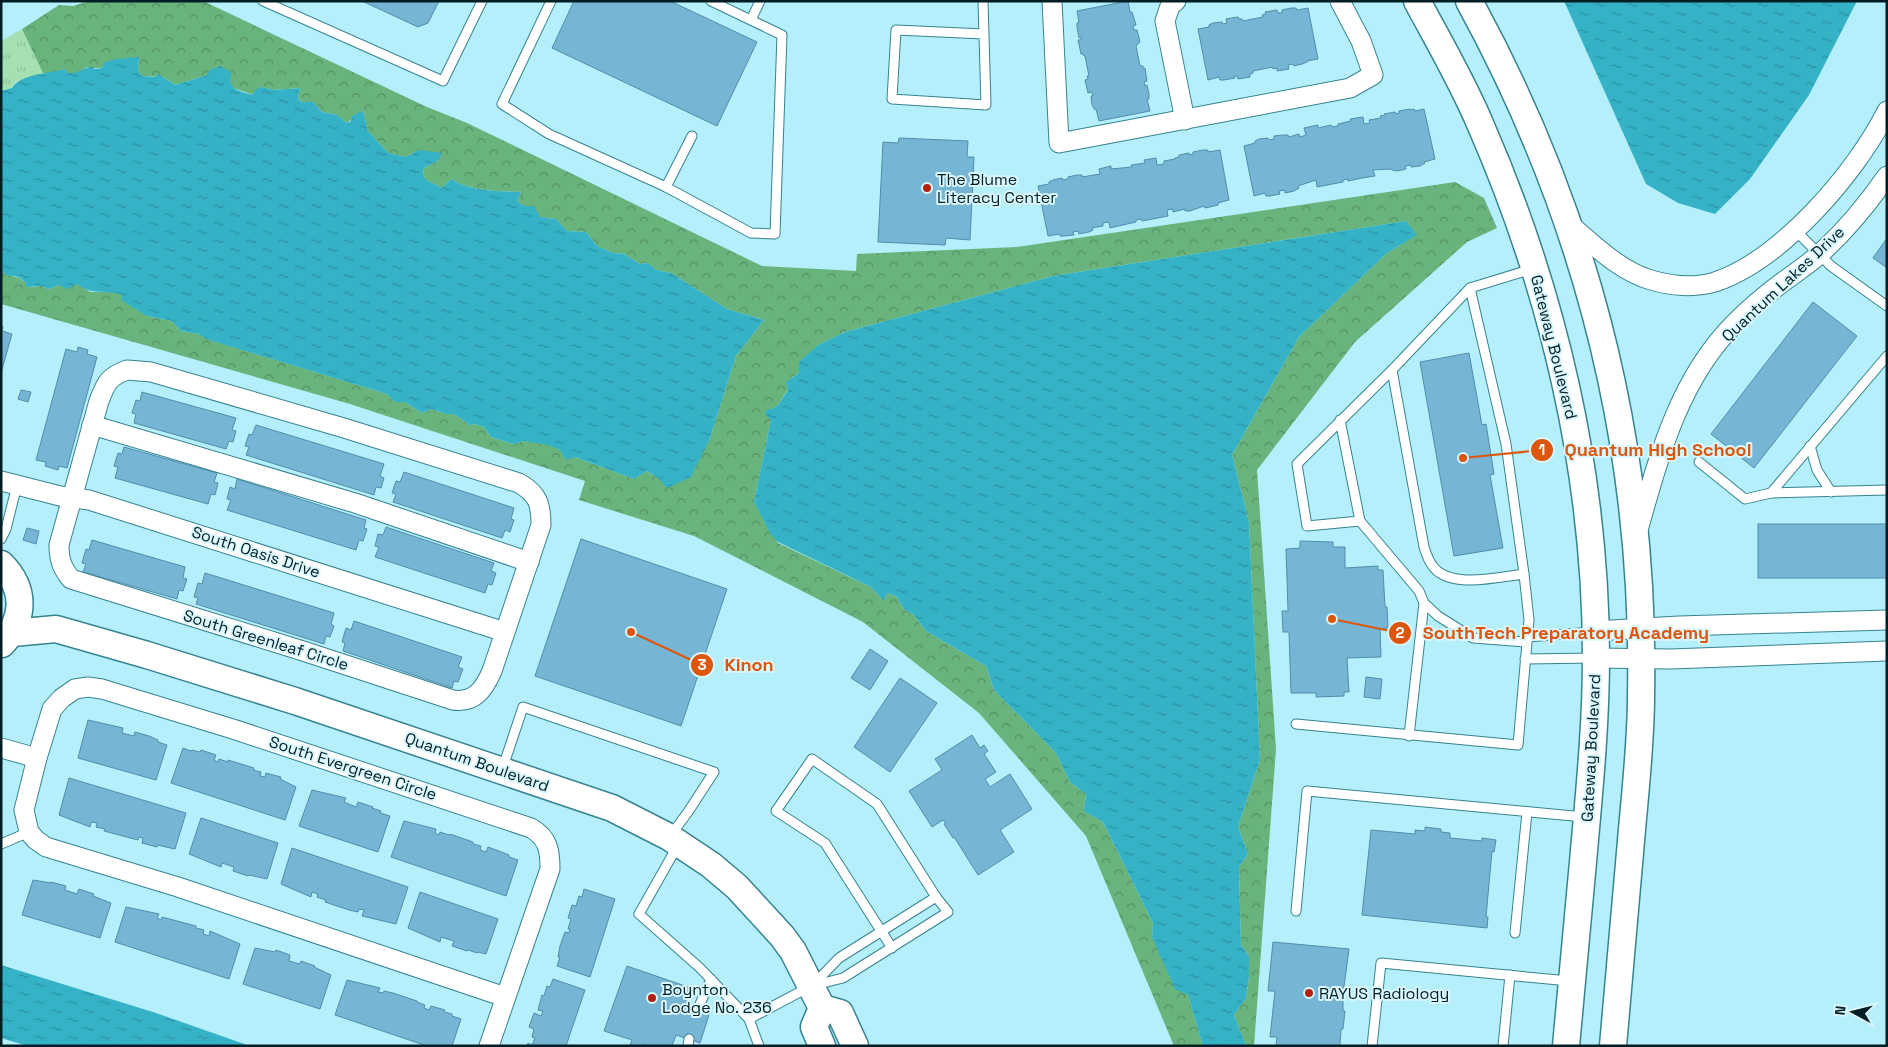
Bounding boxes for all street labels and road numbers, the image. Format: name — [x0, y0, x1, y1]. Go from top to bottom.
street label: Quantum Lakes Drive — [1717, 221, 1849, 347]
street label: Gateway Boulevard — [1526, 273, 1582, 421]
street label: South Oasis Drive — [189, 521, 323, 583]
street label: South Greenleaf Circle — [181, 605, 351, 675]
street label: Gateway Boulevard — [1577, 673, 1605, 823]
street label: Quantum Boulevard — [402, 727, 552, 797]
street label: South Evergreen Circle — [267, 731, 439, 805]

